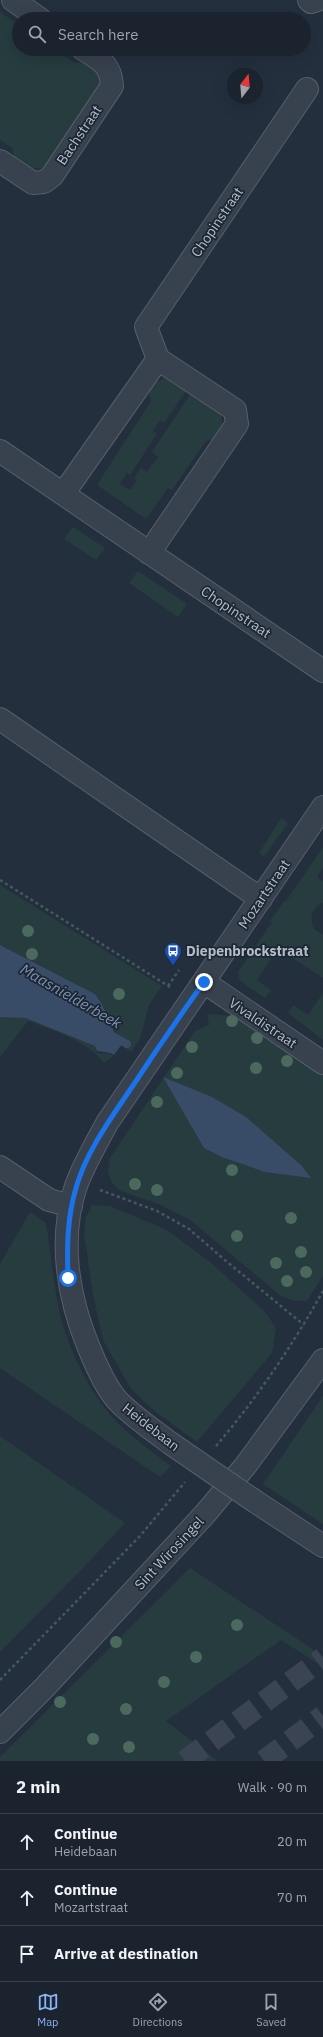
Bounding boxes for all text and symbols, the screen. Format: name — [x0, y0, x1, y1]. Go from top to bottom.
search box — [12, 12, 311, 56]
icon: search — [26, 23, 48, 45]
text: Search here — [58, 25, 138, 44]
north arrow — [227, 68, 263, 104]
street label: Bachstraat — [52, 102, 106, 168]
street label: Chopinstraat — [187, 183, 247, 260]
street label: Chopinstraat — [198, 582, 275, 642]
street label: Mozartstraat — [234, 856, 294, 932]
bus stop icon: Diepenbrockstraat — [163, 941, 183, 966]
place label: Diepenbrockstraat — [186, 942, 309, 960]
water label: Maasnielderbeek — [17, 959, 125, 1033]
route end — [195, 973, 213, 991]
street label: Vivaldistraat — [226, 994, 301, 1052]
route start — [59, 1269, 77, 1287]
street label: Heidebaan — [119, 1399, 183, 1455]
street label: Sint Wirosingel — [130, 1512, 208, 1593]
text: 2 min — [16, 1776, 60, 1798]
text: Walk · 90 m — [238, 1779, 307, 1796]
text: Continue — [54, 1824, 118, 1843]
icon: ahead — [16, 1831, 38, 1853]
text: 20 m — [277, 1833, 307, 1850]
text: Heidebaan — [54, 1843, 117, 1860]
text: Continue — [54, 1880, 118, 1899]
icon: ahead — [16, 1887, 38, 1909]
text: 70 m — [277, 1889, 307, 1906]
text: Mozartstraat — [54, 1899, 128, 1916]
icon: arrive — [16, 1943, 38, 1965]
text: Arrive at destination — [54, 1944, 198, 1963]
tab: Map — [37, 1991, 59, 2029]
tab: Directions — [133, 1991, 183, 2029]
tab: Saved — [256, 1991, 286, 2029]

